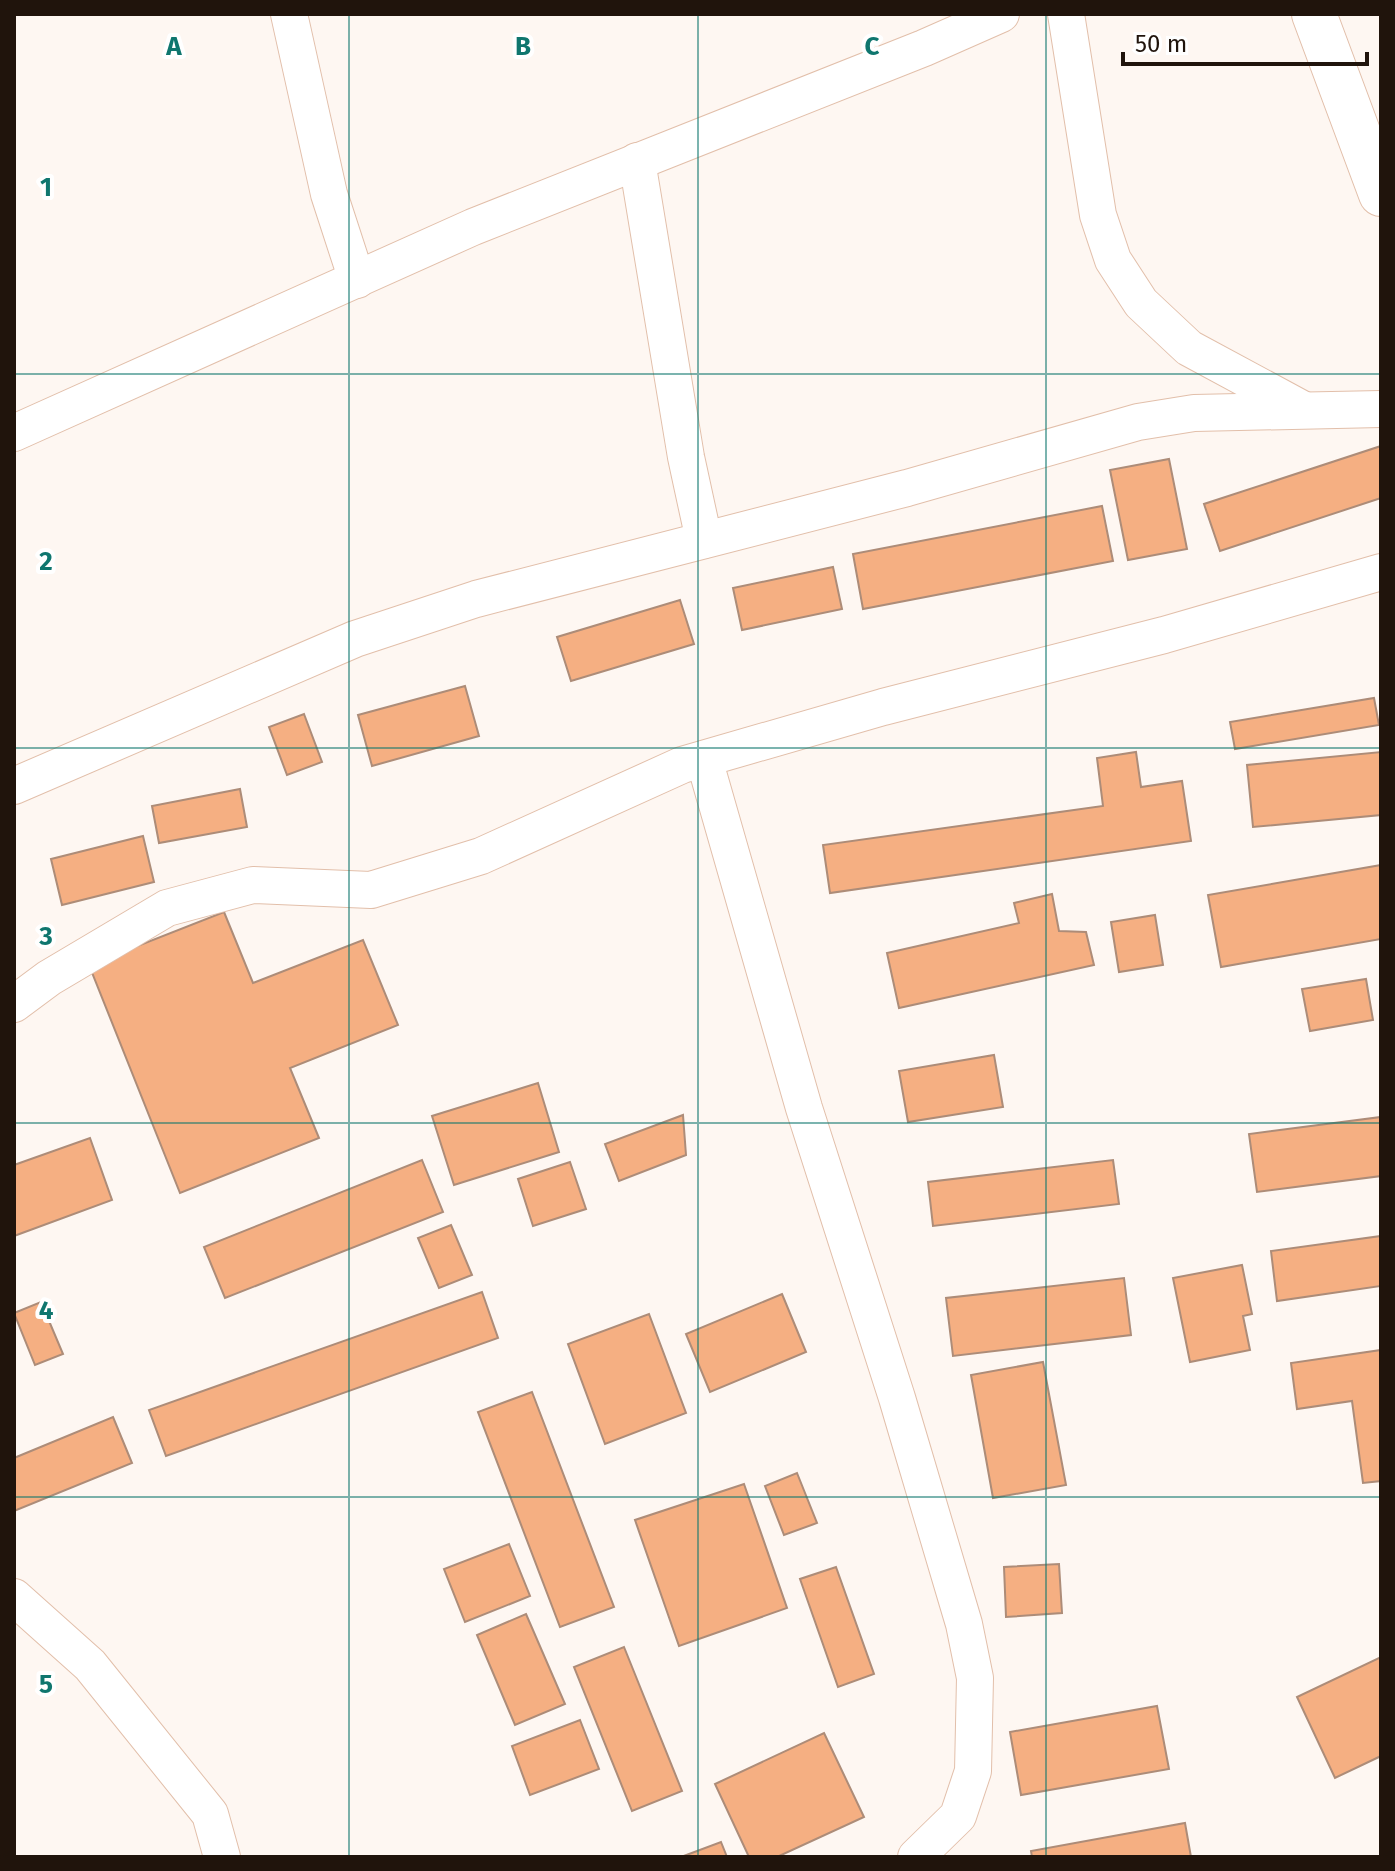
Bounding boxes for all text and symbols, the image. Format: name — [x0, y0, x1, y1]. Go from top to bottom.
scale bar — [1123, 16, 1367, 66]
text: 50 m — [1135, 30, 1187, 58]
text: A — [165, 31, 182, 62]
text: B — [515, 31, 531, 62]
text: C — [865, 31, 880, 62]
text: 1 — [40, 172, 52, 203]
text: 2 — [39, 546, 53, 577]
text: 3 — [38, 921, 53, 952]
text: 4 — [39, 1295, 54, 1326]
text: 5 — [39, 1669, 53, 1700]

